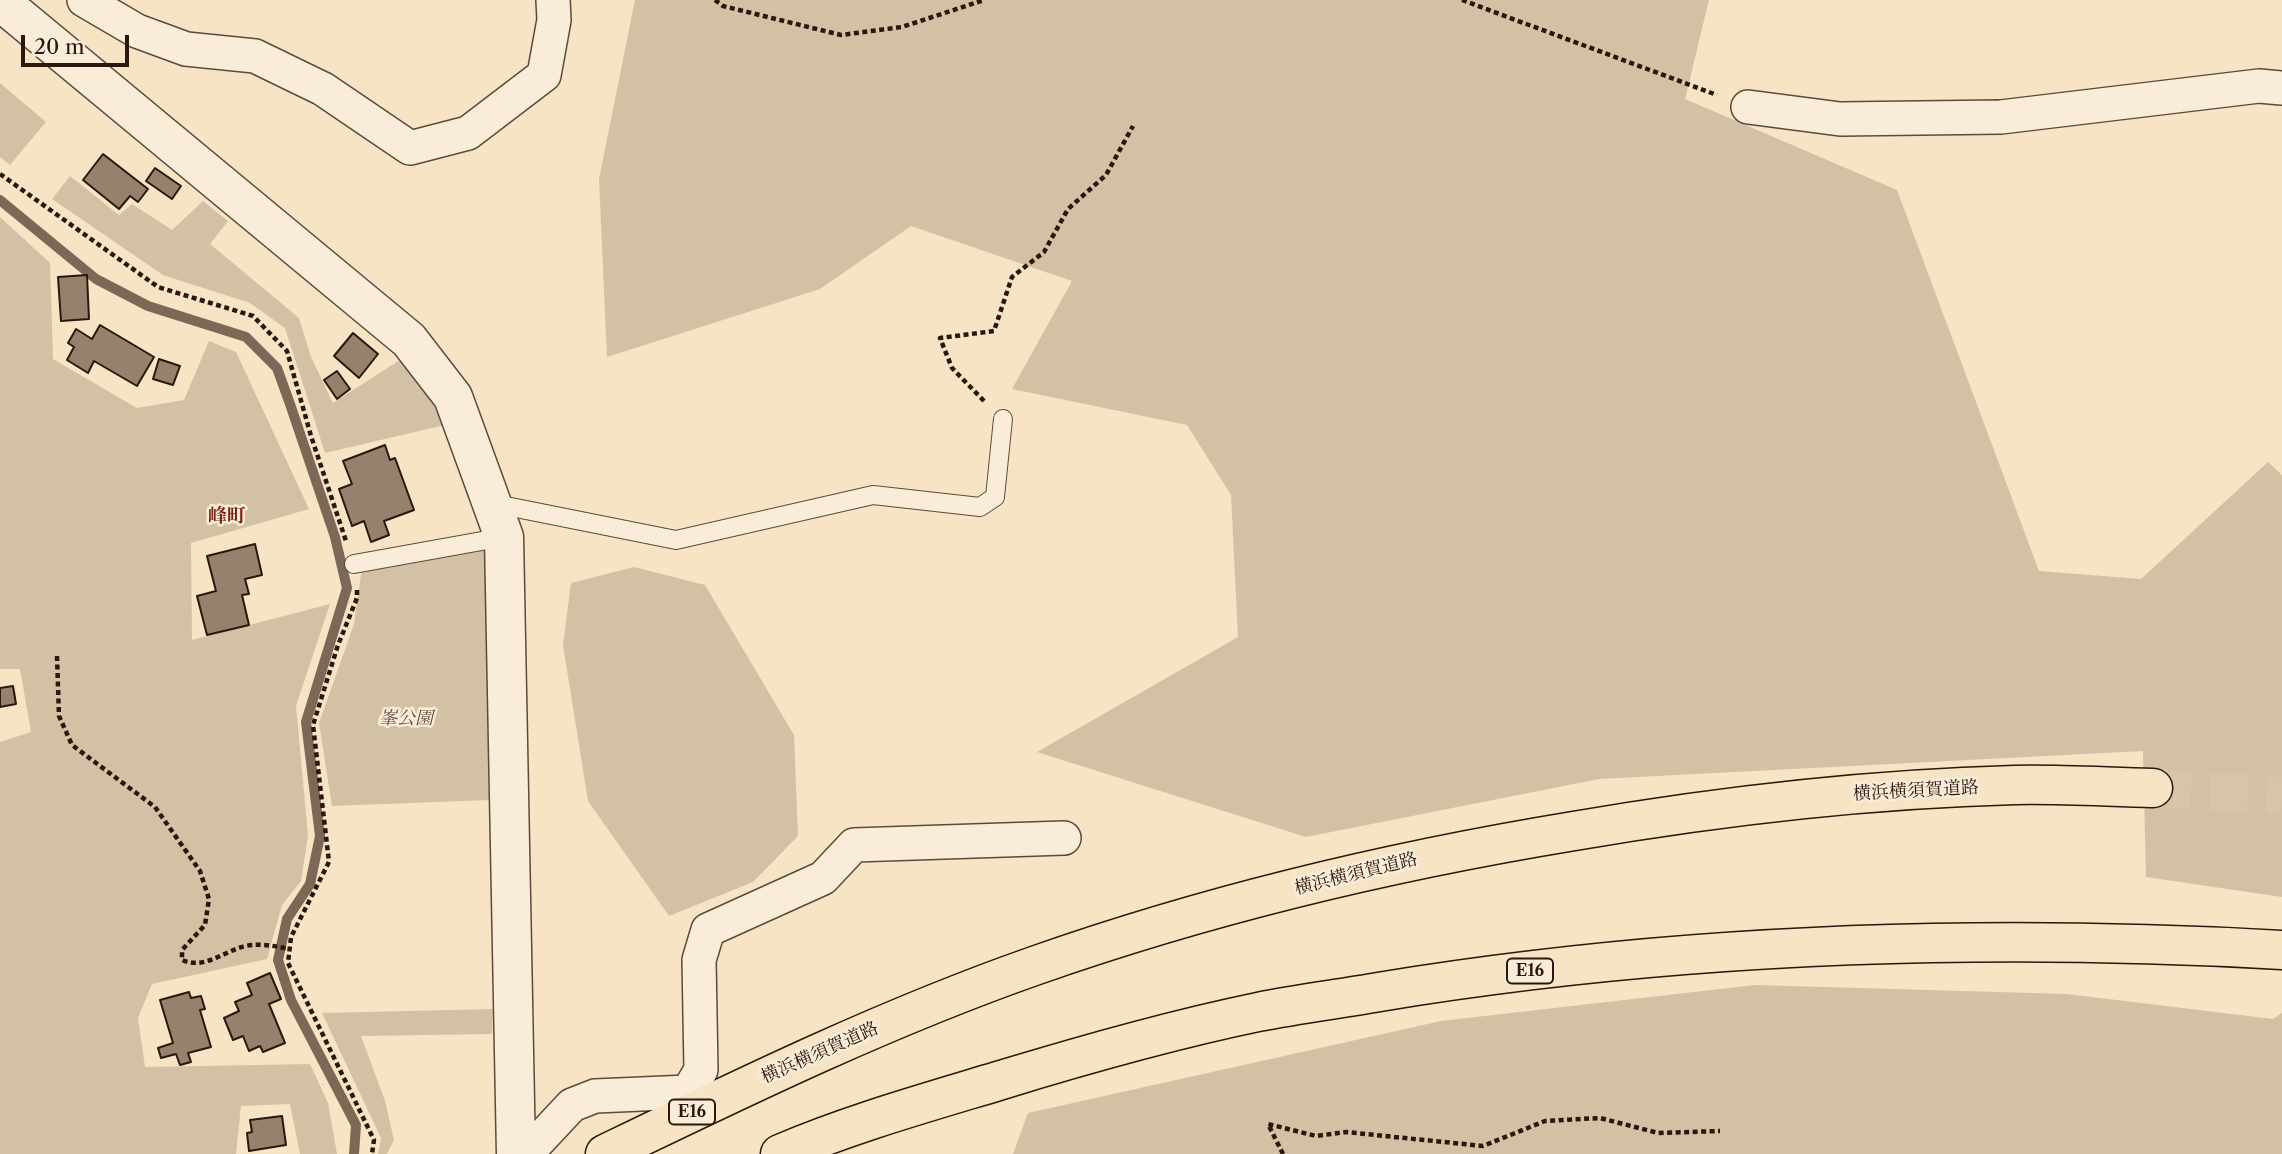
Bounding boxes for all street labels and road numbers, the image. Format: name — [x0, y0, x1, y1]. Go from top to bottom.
street label: 横浜横須賀道路 — [1853, 777, 1979, 805]
street label: 横浜横須賀道路 — [1292, 848, 1420, 900]
road number: E16 — [1507, 959, 1553, 984]
street label: 横浜横須賀道路 — [758, 1018, 882, 1088]
road number: E16 — [669, 1100, 715, 1124]

